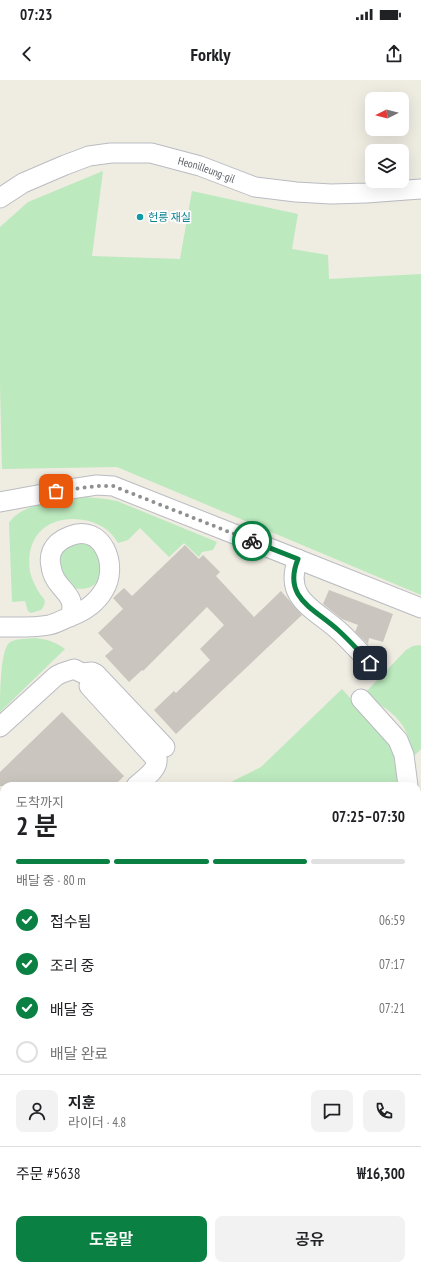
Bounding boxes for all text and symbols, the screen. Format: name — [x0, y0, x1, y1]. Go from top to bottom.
text: 07:23 — [20, 5, 52, 24]
icon: back — [16, 43, 38, 65]
text: Forkly — [191, 43, 230, 66]
icon: share — [383, 43, 405, 65]
north arrow — [365, 92, 409, 136]
map controls — [365, 92, 409, 188]
button: layers — [365, 144, 409, 188]
street label: Heonilleung-gil — [177, 153, 237, 186]
place label: 헌릉 재실 — [148, 210, 191, 224]
marker: 헌릉 재실 — [135, 212, 145, 222]
pin — [39, 474, 73, 508]
icon: bag — [45, 480, 67, 502]
courier — [232, 521, 272, 561]
icon: bike — [241, 530, 263, 552]
pin — [353, 646, 387, 680]
icon: home — [359, 652, 381, 674]
text: 도착까지 — [16, 794, 64, 811]
text: 07:25–07:30 — [332, 807, 405, 826]
text: 2 분 — [16, 809, 58, 842]
text: 배달 중 · 80 m — [16, 872, 86, 889]
icon: check — [16, 909, 38, 931]
text: 접수됨 — [50, 912, 91, 931]
text: 06:59 — [379, 912, 405, 929]
icon: check — [16, 953, 38, 975]
text: 조리 중 — [50, 956, 95, 975]
text: 07:17 — [379, 956, 405, 973]
icon: check — [16, 997, 38, 1019]
text: 배달 중 — [50, 1000, 95, 1019]
text: 07:21 — [379, 1000, 405, 1017]
text: 배달 완료 — [50, 1044, 108, 1063]
button: person — [16, 1090, 58, 1132]
button: chat — [311, 1090, 353, 1132]
button: phone — [363, 1090, 405, 1132]
text: 지훈 — [68, 1093, 96, 1112]
text: 라이더 · 4.8 — [68, 1114, 126, 1131]
text: 주문 #5638 — [16, 1164, 81, 1183]
text: ₩16,300 — [357, 1164, 405, 1183]
button: 도움말 — [16, 1216, 207, 1262]
button: 공유 — [215, 1216, 405, 1262]

